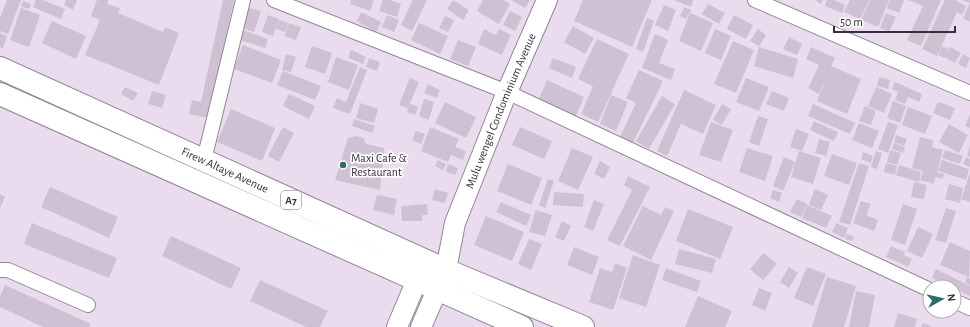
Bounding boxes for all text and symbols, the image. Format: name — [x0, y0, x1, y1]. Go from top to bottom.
scale bar — [834, 8, 955, 34]
text: 50 m — [840, 16, 863, 28]
street label: Mulu wengel Condominium Avenue — [463, 31, 538, 190]
street label: Firew Altaye Avenue — [180, 145, 270, 195]
place label: Maxi Cafe & Restaurant — [351, 152, 408, 178]
marker: Maxi Cafe & Restaurant — [338, 160, 348, 170]
road number: A7 — [281, 191, 301, 209]
north arrow — [922, 279, 962, 319]
text: N — [945, 293, 957, 302]

